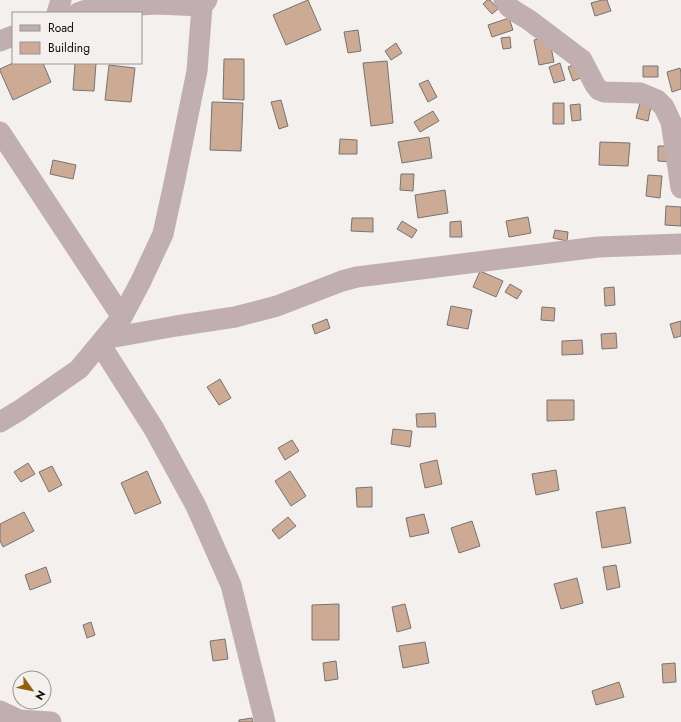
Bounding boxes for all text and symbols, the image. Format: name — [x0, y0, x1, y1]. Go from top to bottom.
legend — [12, 12, 142, 64]
text: Road — [48, 19, 74, 37]
text: Building — [48, 39, 90, 57]
north arrow — [12, 670, 52, 710]
text: N — [31, 687, 49, 703]

